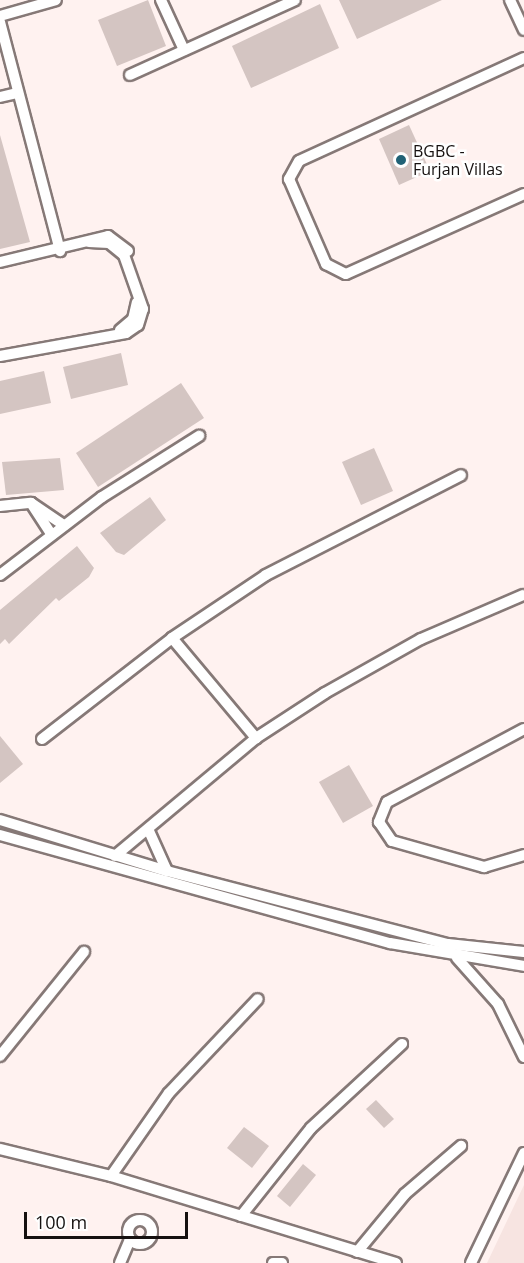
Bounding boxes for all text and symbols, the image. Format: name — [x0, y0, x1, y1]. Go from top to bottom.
place label: BGBC - Furjan Villas — [413, 141, 503, 179]
marker: BGBC - Furjan Villas — [394, 153, 408, 167]
scale bar — [27, 1200, 190, 1238]
text: 100 m — [35, 1210, 87, 1234]

